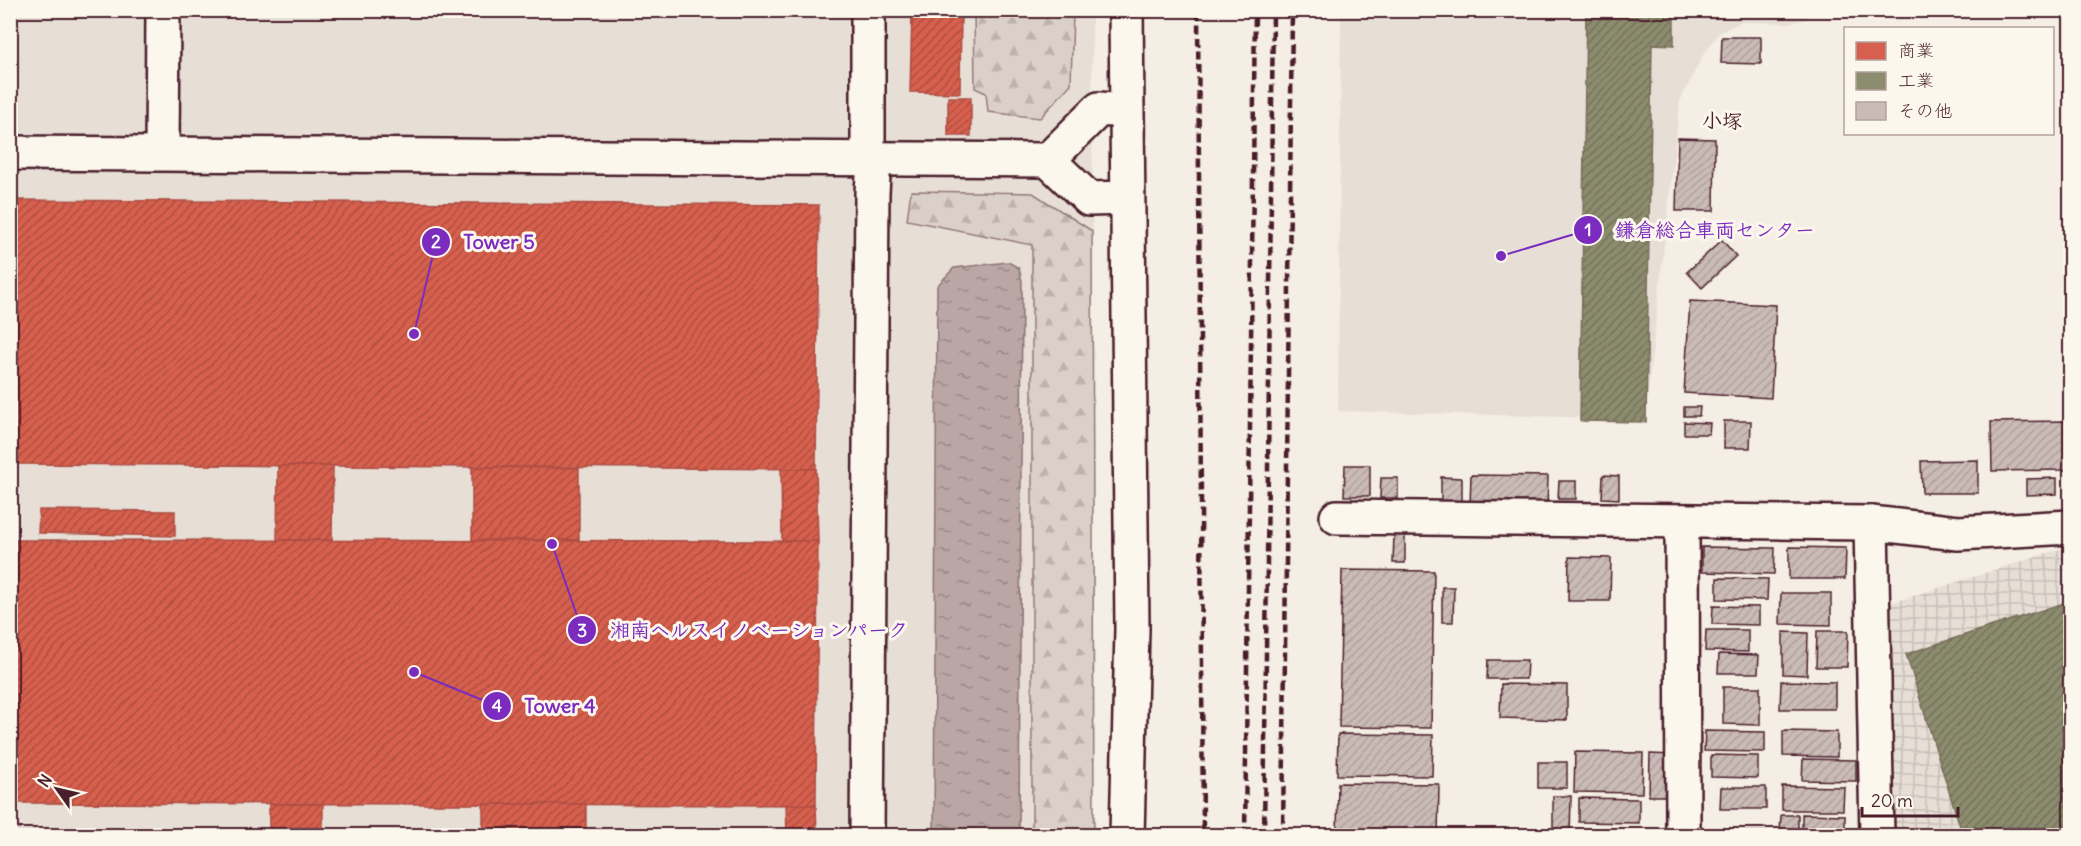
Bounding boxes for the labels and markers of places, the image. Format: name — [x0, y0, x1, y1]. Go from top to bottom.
callout: 鎌倉総合車両センター — [1573, 211, 1827, 249]
callout: Tower 5 — [421, 223, 547, 261]
callout: 湘南ヘルスイノベーションパーク — [567, 611, 921, 649]
callout: Tower 4 — [482, 687, 608, 725]

